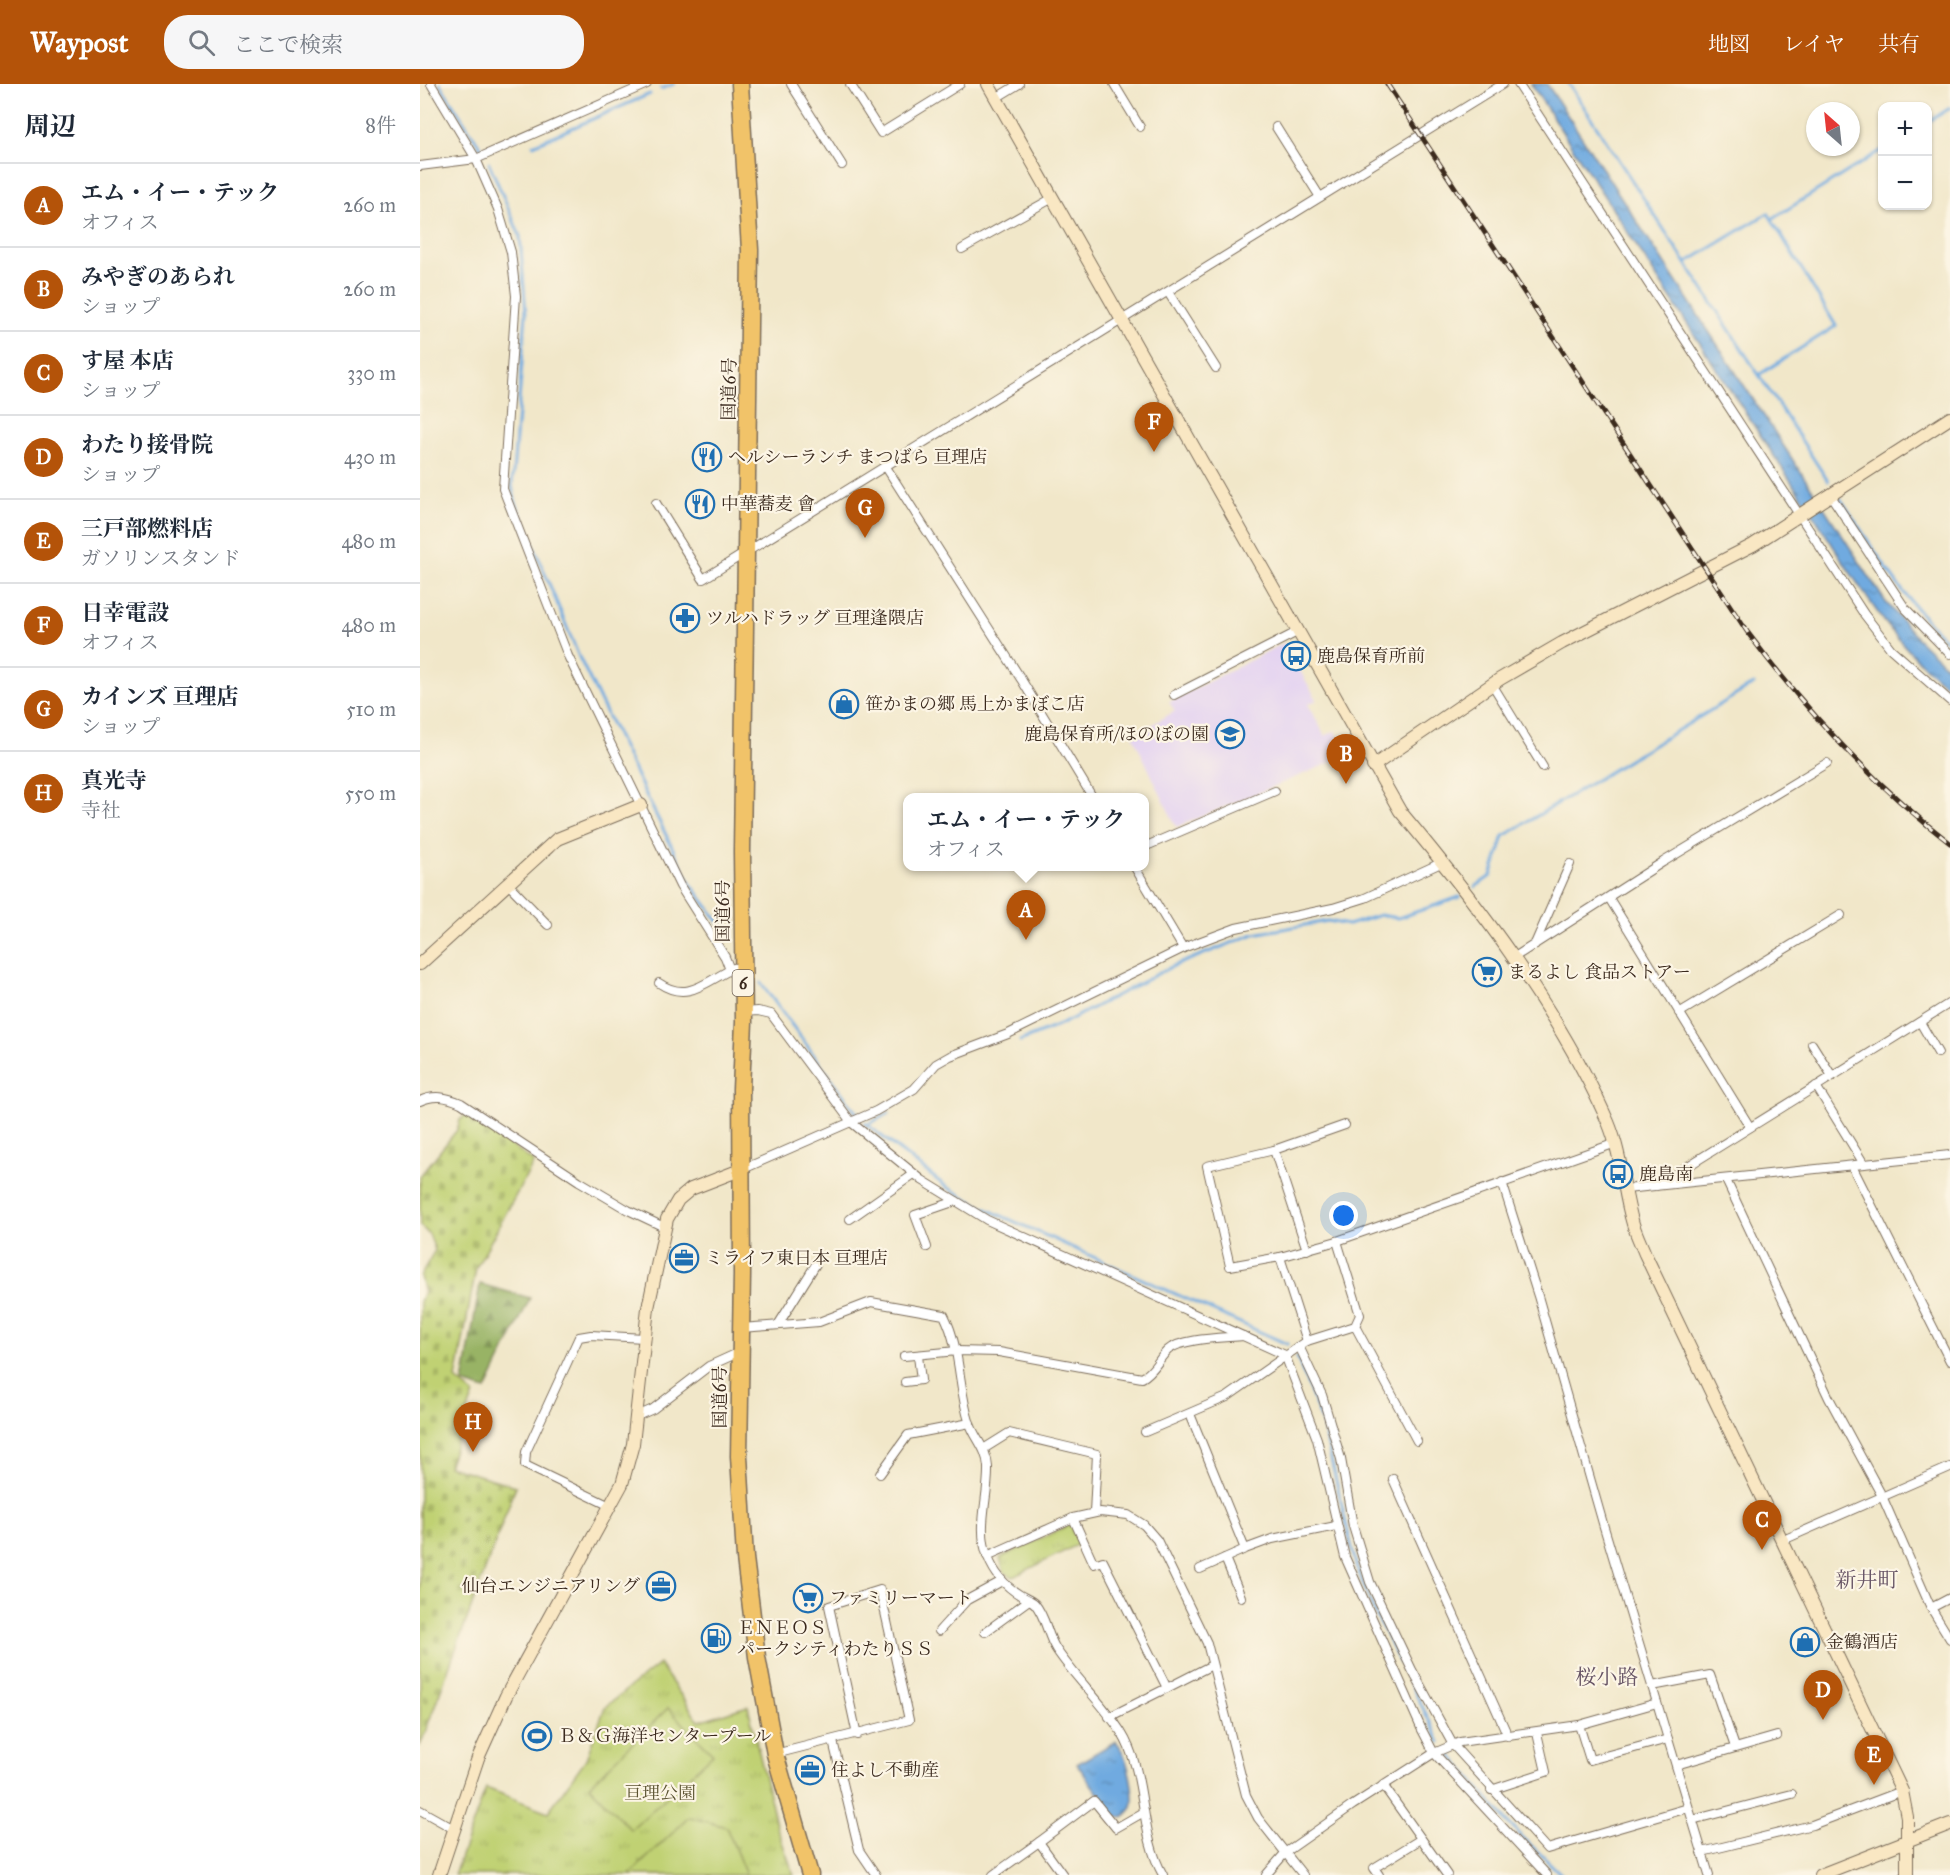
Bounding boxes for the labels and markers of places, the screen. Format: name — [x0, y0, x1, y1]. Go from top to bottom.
pin: F — [1134, 402, 1174, 452]
restaurant icon: ヘルシーランチ まつばら 亘理店 — [691, 441, 723, 473]
place label: ヘルシーランチ まつばら 亘理店 — [728, 446, 987, 468]
restaurant icon: 中華蕎麦 會 — [684, 488, 716, 520]
pin: G — [846, 488, 884, 538]
place label: 中華蕎麦 會 — [721, 493, 815, 515]
pharmacy icon: ツルハドラッグ 亘理逢隈店 — [669, 602, 701, 634]
place label: ツルハドラッグ 亘理逢隈店 — [706, 607, 924, 629]
bus stop icon: 鹿島保育所前 — [1280, 640, 1312, 672]
place label: 鹿島保育所前 — [1317, 645, 1425, 667]
shop icon: 笹かまの郷 馬上かまぼこ店 — [828, 688, 860, 720]
place label: 笹かまの郷 馬上かまぼこ店 — [865, 693, 1085, 715]
school or university icon: 鹿島保育所/ほのぼの園 — [1214, 718, 1246, 750]
place label: 鹿島保育所/ほのぼの園 — [1024, 723, 1209, 745]
pin: B — [1326, 734, 1366, 784]
pin: A — [1006, 890, 1046, 940]
supermarket icon: まるよし 食品ストアー — [1471, 956, 1503, 988]
place label: まるよし 食品ストアー — [1508, 961, 1691, 983]
bus stop icon: 鹿島南 — [1602, 1158, 1634, 1190]
place label: 鹿島南 — [1639, 1163, 1693, 1185]
office icon: ミライフ東日本 亘理店 — [668, 1242, 700, 1274]
place label: ミライフ東日本 亘理店 — [705, 1247, 888, 1269]
pin: H — [454, 1402, 492, 1452]
pin: C — [1742, 1500, 1782, 1550]
office icon: 仙台エンジニアリング — [645, 1570, 677, 1602]
place label: 仙台エンジニアリング — [462, 1575, 640, 1597]
supermarket icon: ファミリーマート — [792, 1582, 824, 1614]
place label: ファミリーマート — [829, 1587, 973, 1609]
place label: ＥＮＥＯＳ パークシティわたりＳＳ — [737, 1617, 934, 1660]
fuel station icon: ＥＮＥＯＳ パークシティわたりＳＳ — [700, 1622, 732, 1654]
shop icon: 金鶴酒店 — [1789, 1626, 1821, 1658]
place label: 金鶴酒店 — [1826, 1631, 1898, 1653]
pin: D — [1804, 1670, 1842, 1720]
sports icon: Ｂ＆Ｇ海洋センタープール — [521, 1720, 553, 1752]
place label: Ｂ＆Ｇ海洋センタープール — [558, 1725, 771, 1747]
pin: E — [1854, 1736, 1894, 1785]
office icon: 住よし不動産 — [794, 1754, 826, 1786]
place label: 住よし不動産 — [831, 1759, 939, 1781]

